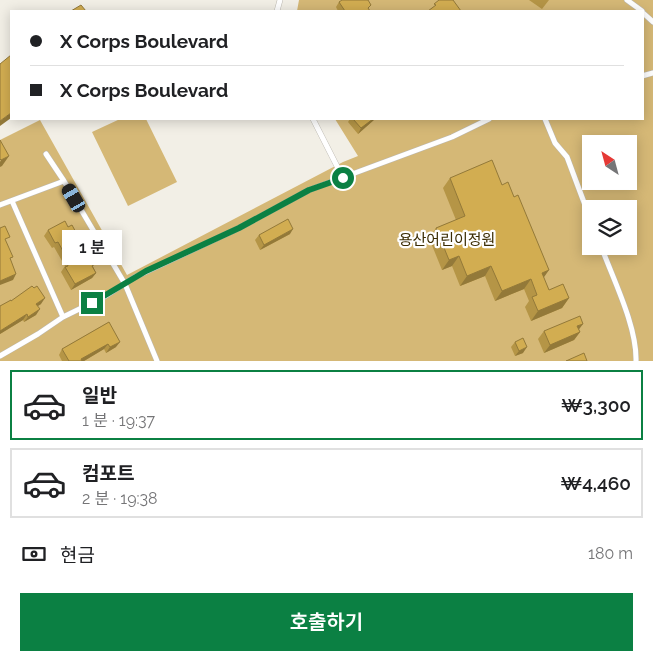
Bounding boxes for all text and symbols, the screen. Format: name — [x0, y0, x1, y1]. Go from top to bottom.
text: X Corps Boulevard — [60, 30, 228, 52]
text: X Corps Boulevard — [60, 79, 228, 101]
north arrow — [582, 135, 638, 190]
map controls — [582, 135, 637, 255]
route start — [332, 167, 354, 189]
car — [60, 181, 87, 215]
button: layers — [582, 200, 637, 255]
callout: 1 분 — [62, 230, 122, 266]
park label: 용산어린이정원 — [399, 231, 495, 249]
text: 1 분 — [79, 238, 105, 257]
route end — [81, 292, 103, 314]
icon: car — [22, 383, 67, 428]
text: 일반 — [82, 384, 117, 406]
text: ₩3,300 — [561, 394, 631, 416]
text: 1 분 · 19:37 — [82, 411, 155, 430]
icon: car — [22, 461, 67, 506]
text: 컴포트 — [82, 462, 134, 484]
text: ₩4,460 — [560, 472, 631, 494]
text: 2 분 · 19:38 — [82, 489, 158, 508]
icon: cash — [20, 540, 48, 568]
text: 현금 — [60, 544, 95, 566]
text: 180 m — [588, 544, 633, 563]
button: 호출하기 — [20, 593, 633, 651]

